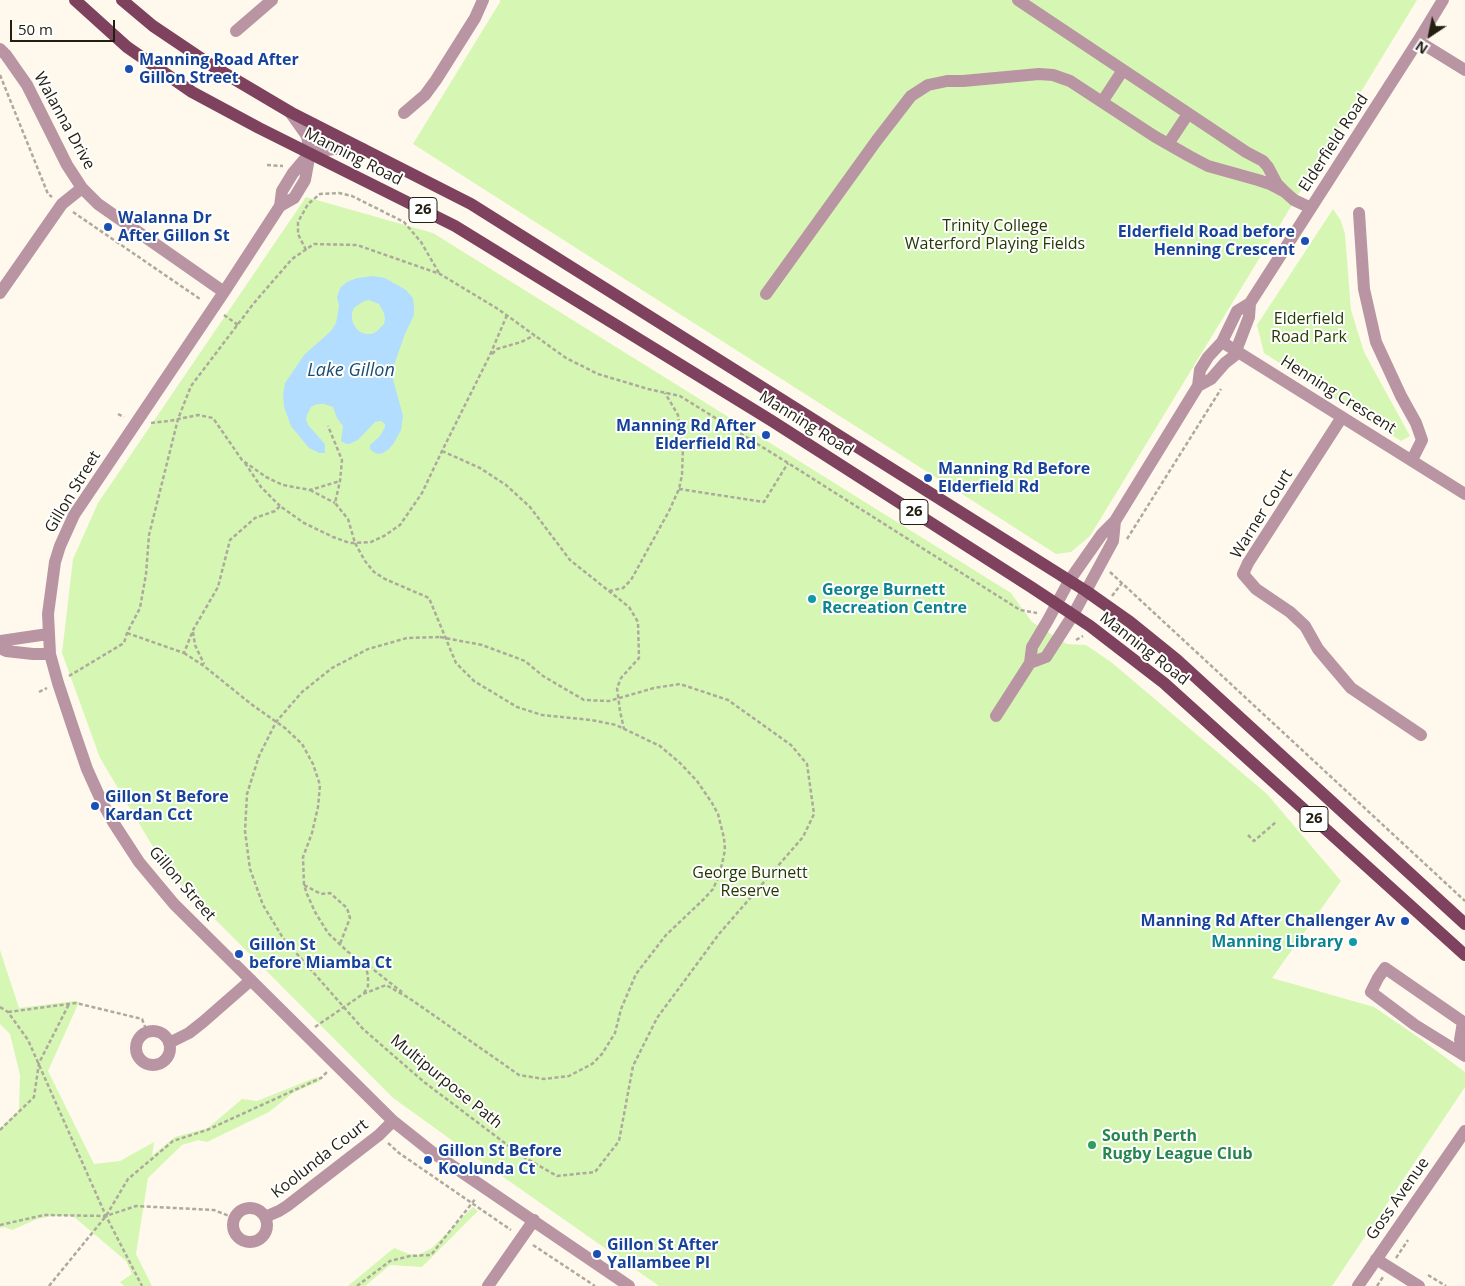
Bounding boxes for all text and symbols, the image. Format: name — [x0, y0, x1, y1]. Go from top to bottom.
scale bar — [12, 10, 118, 42]
north arrow — [1405, 10, 1455, 60]
text: 50 m — [18, 19, 53, 39]
text: N — [1411, 37, 1431, 59]
place label: Manning Road After Gillon Street — [139, 50, 299, 88]
marker: Manning Road After Gillon Street — [123, 63, 135, 75]
street label: Walanna Drive — [29, 69, 99, 173]
street label: Elderfield Road — [1295, 90, 1373, 196]
street label: Manning Road — [301, 124, 405, 190]
road number: 26 — [409, 198, 437, 222]
place label: Walanna Dr After Gillon St — [118, 208, 230, 246]
park label: Trinity College Waterford Playing Fields — [905, 216, 1085, 254]
marker: Walanna Dr After Gillon St — [102, 221, 114, 233]
place label: Elderfield Road before Henning Crescent — [1118, 222, 1295, 260]
marker: Elderfield Road before Henning Crescent — [1299, 235, 1311, 247]
park label: Elderfield Road Park — [1271, 309, 1347, 347]
street label: Henning Crescent — [1277, 352, 1399, 438]
water label: Lake Gillon — [307, 360, 395, 382]
street label: Manning Road — [755, 387, 857, 461]
place label: Manning Rd After Elderfield Rd — [616, 416, 756, 454]
marker: Manning Rd After Elderfield Rd — [760, 429, 772, 441]
street label: Gillon Street — [41, 448, 105, 536]
place label: Manning Rd Before Elderfield Rd — [938, 459, 1090, 497]
street label: Warner Court — [1227, 466, 1297, 562]
marker: Manning Rd Before Elderfield Rd — [922, 472, 934, 484]
road number: 26 — [900, 500, 928, 524]
place label: George Burnett Recreation Centre — [822, 580, 967, 618]
marker: George Burnett Recreation Centre — [806, 593, 818, 605]
street label: Manning Road — [1096, 608, 1192, 690]
place label: Gillon St Before Kardan Cct — [105, 787, 229, 825]
marker: Gillon St Before Kardan Cct — [89, 800, 101, 812]
road number: 26 — [1300, 806, 1328, 832]
street label: Gillon Street — [145, 843, 219, 925]
park label: George Burnett Reserve — [692, 863, 808, 901]
place label: Manning Rd After Challenger Av — [1141, 911, 1395, 931]
marker: Manning Rd After Challenger Av — [1399, 915, 1411, 927]
place label: Manning Library — [1211, 932, 1343, 952]
place label: Gillon St before Miamba Ct — [249, 935, 392, 973]
marker: Manning Library — [1347, 936, 1359, 948]
marker: Gillon St before Miamba Ct — [233, 948, 245, 960]
street label: Multipurpose Path — [386, 1031, 506, 1133]
street label: Koolunda Court — [268, 1115, 372, 1203]
place label: South Perth Rugby League Club — [1102, 1126, 1253, 1164]
marker: South Perth Rugby League Club — [1086, 1139, 1098, 1151]
place label: Gillon St Before Koolunda Ct — [438, 1141, 562, 1179]
marker: Gillon St Before Koolunda Ct — [422, 1154, 434, 1166]
street label: Goss Avenue — [1362, 1154, 1434, 1244]
place label: Gillon St After Yallambee Pl — [607, 1235, 719, 1273]
marker: Gillon St After Yallambee Pl — [591, 1248, 603, 1260]

